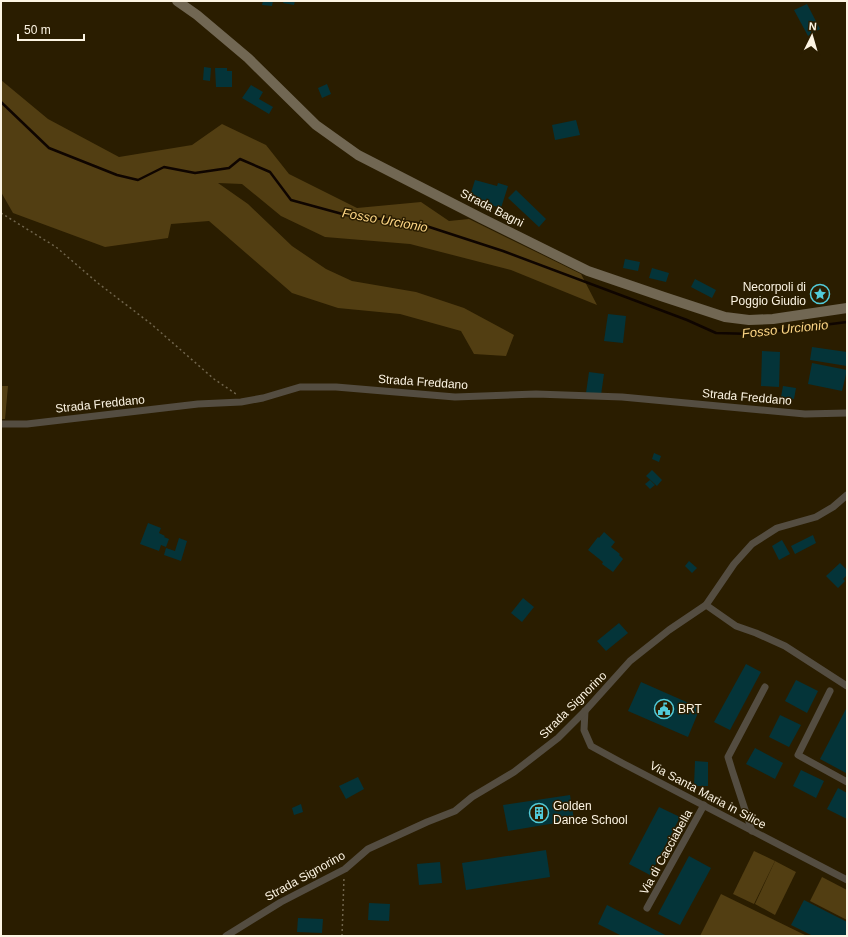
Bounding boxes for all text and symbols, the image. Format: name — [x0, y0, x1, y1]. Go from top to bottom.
scale bar — [18, 16, 84, 42]
north arrow — [792, 16, 832, 56]
text: N — [808, 20, 817, 32]
text: 50 m — [24, 23, 51, 37]
street label: Strada Bagni — [458, 186, 526, 230]
water label: Fosso Urcionio — [341, 205, 429, 235]
place label: Necorpoli di Poggio Giudio — [731, 280, 806, 308]
place icon: Necorpoli di Poggio Giudio — [809, 283, 831, 305]
water label: Fosso Urcionio — [741, 317, 829, 341]
street label: Strada Freddano — [378, 372, 469, 392]
street label: Strada Freddano — [702, 386, 793, 408]
street label: Strada Freddano — [54, 392, 146, 416]
street label: Strada Signorino — [536, 668, 610, 742]
public building icon: BRT — [653, 698, 675, 720]
place label: BRT — [678, 702, 702, 716]
street label: Via Santa Maria in Silice — [647, 758, 769, 832]
place label: Golden Dance School — [553, 799, 628, 827]
building icon: Golden Dance School — [528, 802, 550, 824]
street label: Via di Cacciabella — [637, 807, 695, 897]
street label: Strada Signorino — [263, 848, 348, 904]

